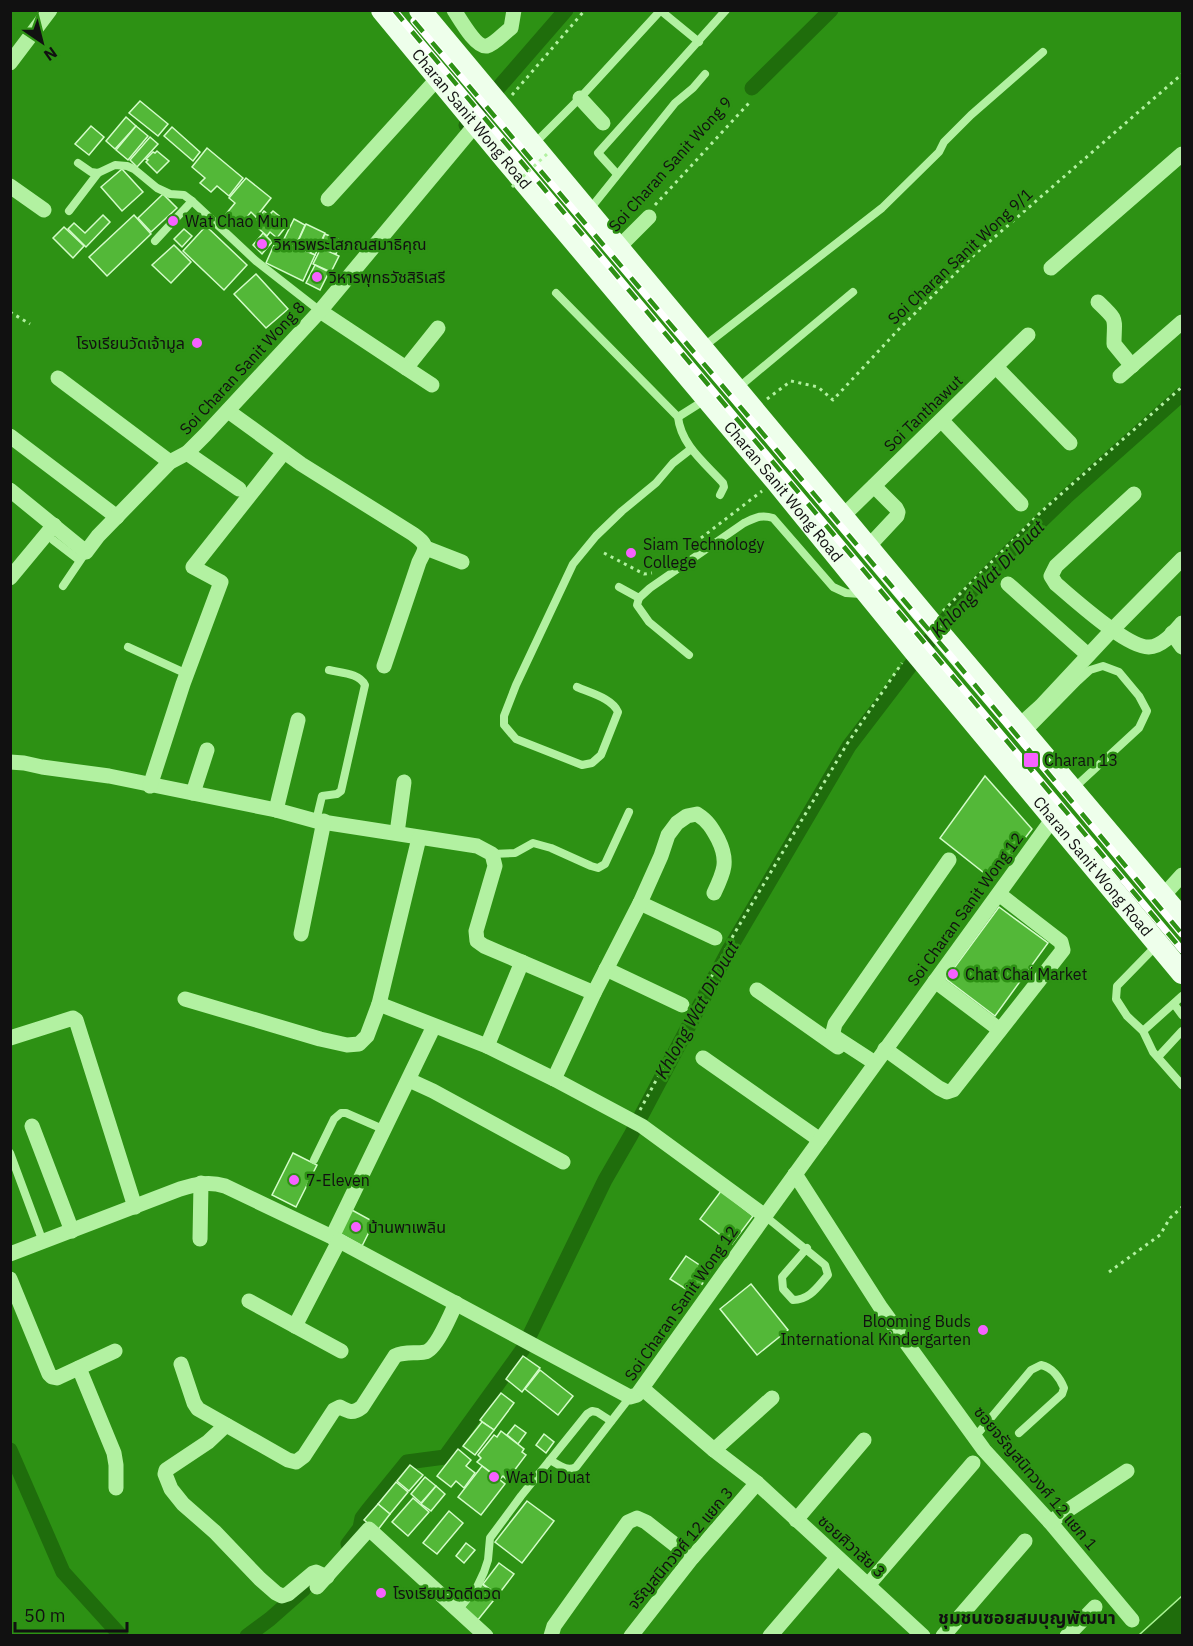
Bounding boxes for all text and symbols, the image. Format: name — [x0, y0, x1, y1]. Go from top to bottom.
north arrow — [12, 12, 72, 72]
text: N — [40, 43, 61, 66]
street label: Charan Sanit Wong Road — [408, 44, 536, 193]
street label: Soi Charan Sanit Wong 9 — [604, 92, 736, 236]
street label: Soi Charan Sanit Wong 9/1 — [883, 184, 1037, 328]
place label: Wat Chao Mun — [185, 211, 289, 231]
marker: Wat Chao Mun — [166, 214, 180, 228]
place label: วิหารพระโสภณสมาธิคุณ — [273, 234, 427, 254]
marker: วิหารพระโสภณสมาธิคุณ — [255, 237, 269, 251]
place label: วิหารพุทธวัชสิริเสรี — [328, 267, 445, 287]
marker: วิหารพุทธวัชสิริเสรี — [310, 270, 324, 284]
street label: Soi Charan Sanit Wong 8 — [175, 297, 309, 439]
place label: โรงเรียนวัดเจ้ามูล — [76, 333, 185, 353]
marker: โรงเรียนวัดเจ้ามูล — [190, 336, 204, 350]
street label: Soi Tanthawut — [879, 370, 967, 456]
street label: Charan Sanit Wong Road — [720, 417, 848, 566]
water label: Khlong Wat Di Duat — [926, 514, 1050, 642]
place label: Siam Technology College — [643, 534, 765, 572]
marker: Siam Technology College — [624, 546, 638, 560]
place label: Charan 13 — [1044, 750, 1118, 770]
marker: Charan 13 — [1022, 751, 1040, 769]
street label: Charan Sanit Wong Road — [1029, 792, 1157, 940]
street label: Soi Charan Sanit Wong 12 — [903, 828, 1027, 990]
water label: Khlong Wat Di Duat — [649, 936, 745, 1083]
place label: Chat Chai Market — [965, 964, 1087, 984]
marker: Chat Chai Market — [946, 967, 960, 981]
place label: 7-Eleven — [306, 1170, 370, 1190]
marker: 7-Eleven — [287, 1173, 301, 1187]
place label: บ้านพาเพลิน — [368, 1217, 446, 1237]
marker: บ้านพาเพลิน — [349, 1220, 363, 1234]
street label: Soi Charan Sanit Wong 12 — [620, 1222, 742, 1384]
place label: Blooming Buds International Kindergarten — [780, 1311, 971, 1349]
marker: Blooming Buds International Kindergarten — [976, 1323, 990, 1337]
street label: ซอยจรัญสนิทวงศ์ 12 แยก 1 — [970, 1402, 1102, 1554]
place label: Wat Di Duat — [506, 1467, 591, 1487]
marker: Wat Di Duat — [487, 1470, 501, 1484]
street label: จรัญสนิทวงศ์ 12 แยก 3 — [623, 1483, 737, 1613]
street label: ซอยศิวาลัย 3 — [814, 1510, 890, 1582]
place label: โรงเรียนวัดดีดวด — [393, 1583, 501, 1603]
marker: โรงเรียนวัดดีดวด — [374, 1586, 388, 1600]
scale bar — [15, 1595, 128, 1633]
text: 50 m — [24, 1604, 66, 1627]
district label: ชุมชนซอยสมบุญพัฒนา — [938, 1606, 1116, 1629]

